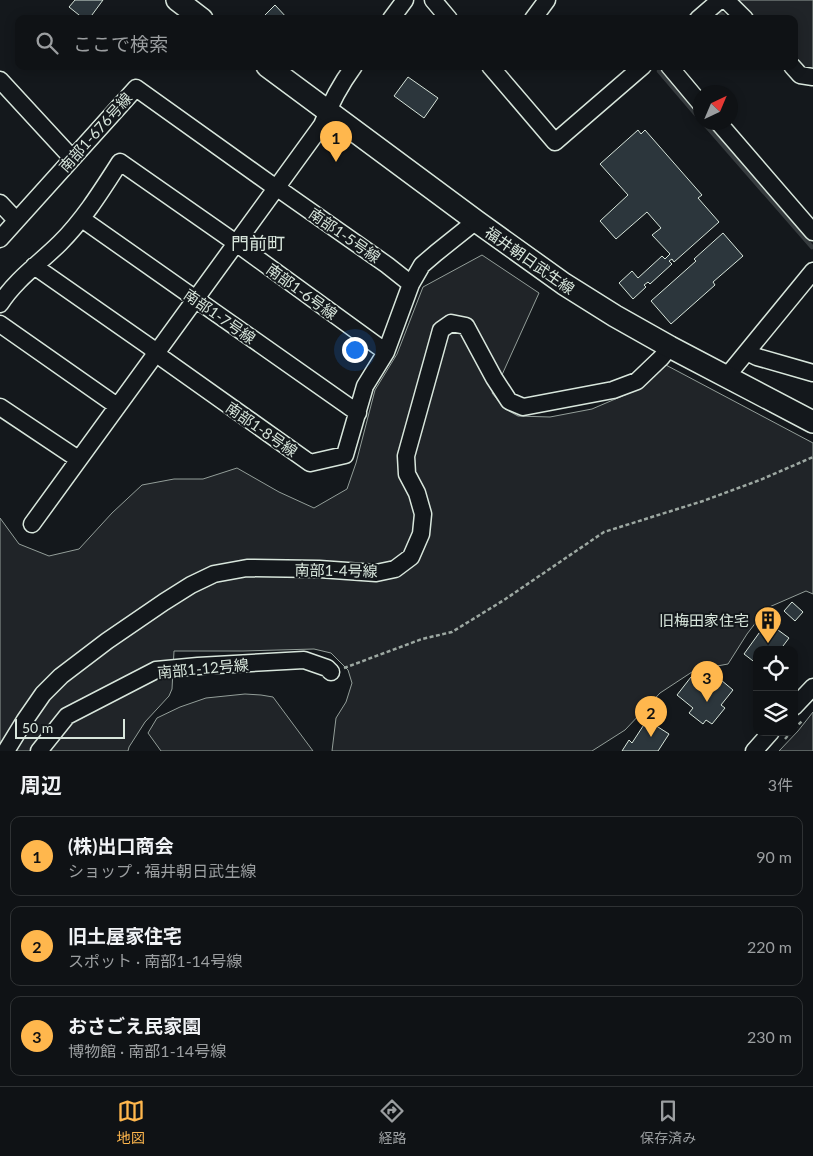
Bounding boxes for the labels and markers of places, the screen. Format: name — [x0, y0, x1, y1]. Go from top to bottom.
pin: 1 — [320, 121, 352, 162]
building icon: 旧梅田家住宅 — [753, 605, 783, 644]
place label: 旧梅田家住宅 — [659, 611, 749, 629]
pin: 3 — [691, 661, 723, 702]
pin: 2 — [635, 696, 667, 737]

